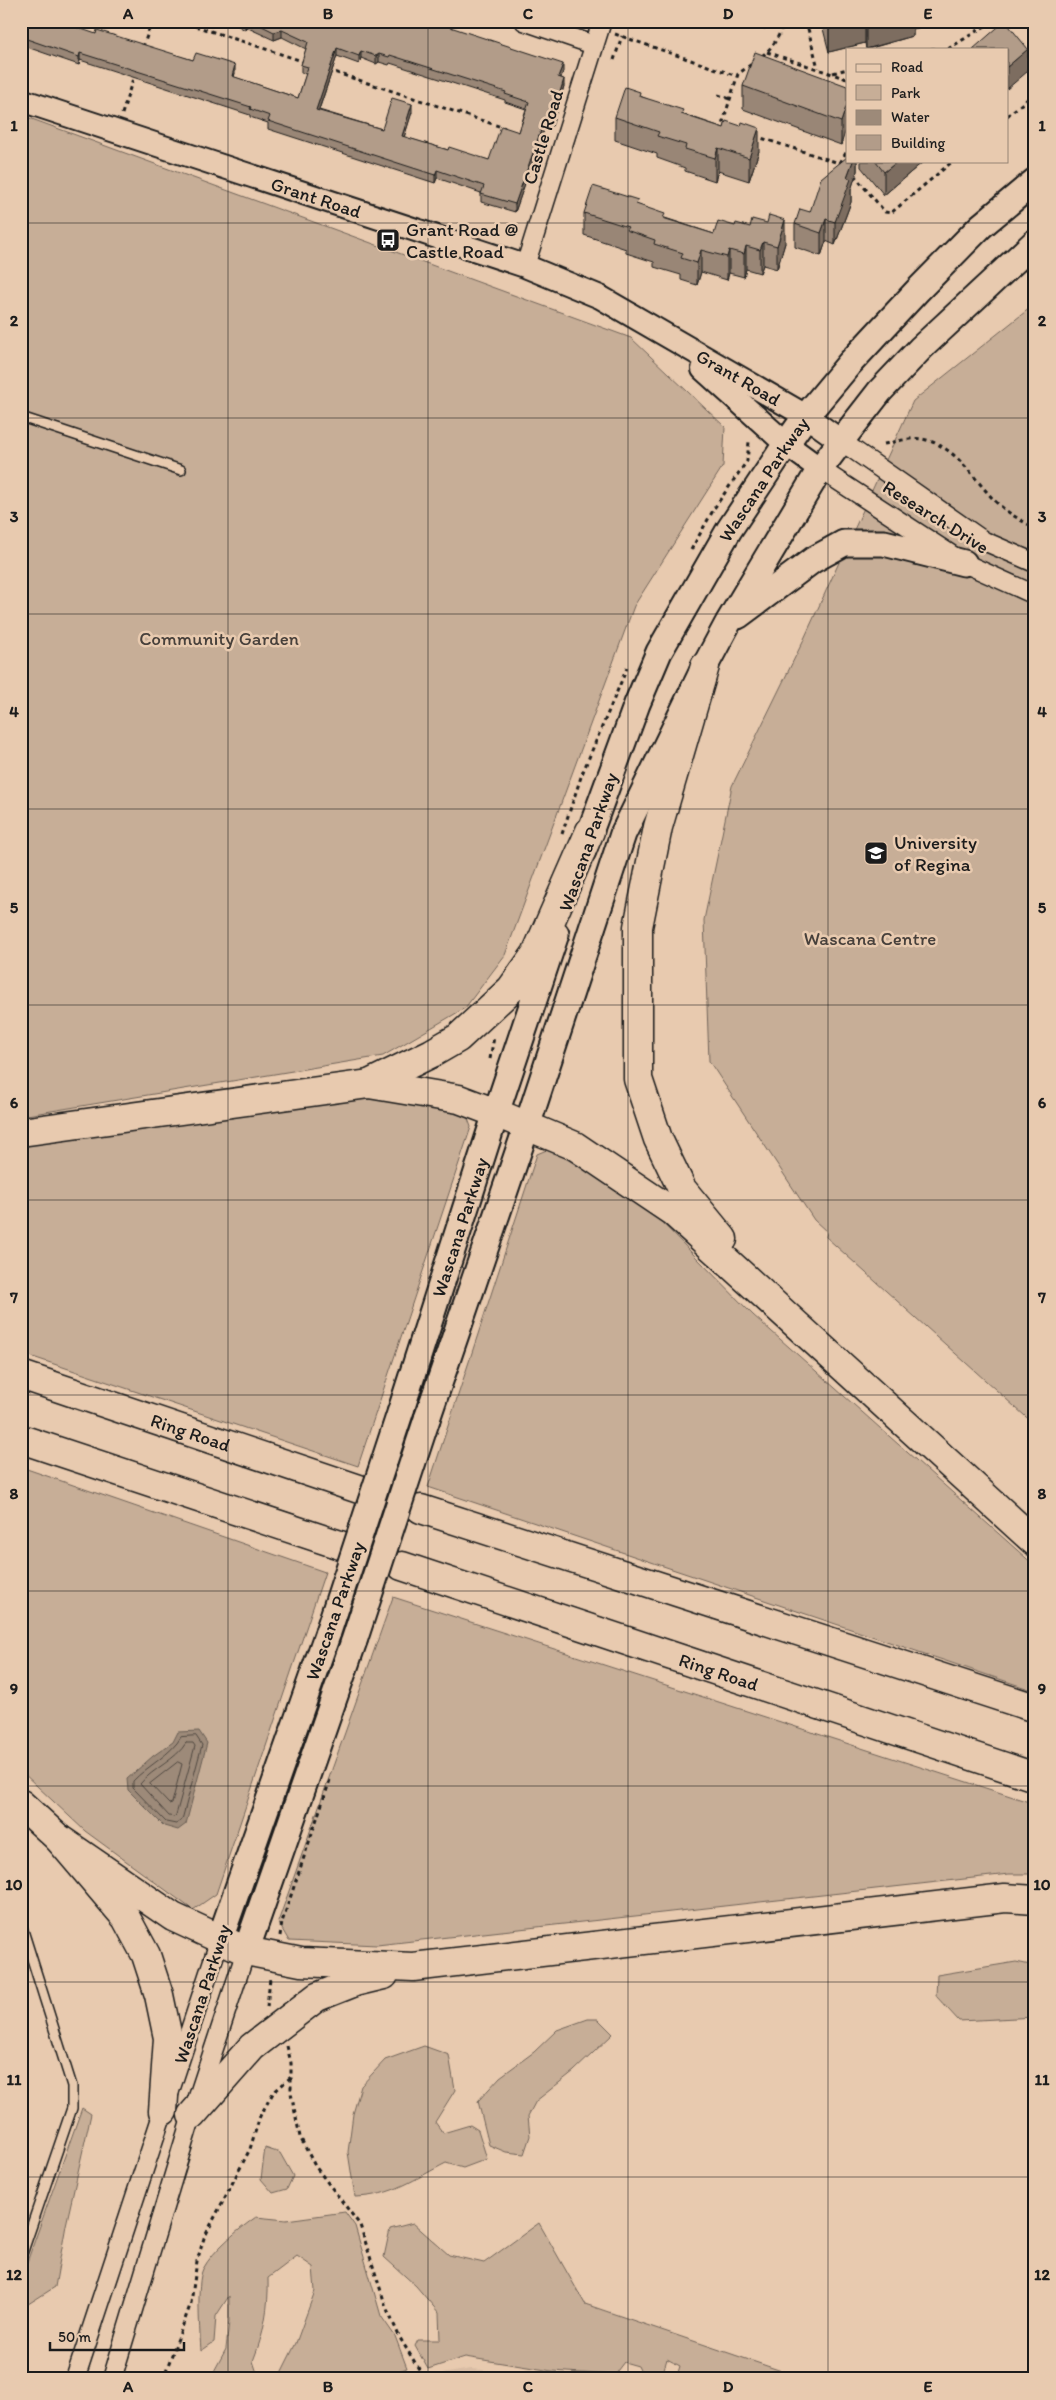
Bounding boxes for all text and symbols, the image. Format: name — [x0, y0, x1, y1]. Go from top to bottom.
text: A — [122, 4, 134, 23]
text: B — [323, 4, 334, 23]
text: C — [523, 4, 534, 23]
text: D — [723, 4, 734, 23]
text: E — [924, 4, 933, 23]
legend — [846, 48, 1008, 162]
text: Road — [891, 58, 924, 76]
text: Park — [891, 84, 921, 102]
street label: Castle Road — [518, 86, 568, 187]
text: Water — [891, 108, 930, 126]
text: 1 — [10, 116, 18, 135]
text: 1 — [1038, 116, 1046, 135]
text: Building — [891, 134, 945, 152]
street label: Grant Road — [268, 172, 365, 223]
place label: Grant Road @ Castle Road — [406, 218, 518, 263]
bus stop icon: Grant Road @ Castle Road — [375, 227, 401, 253]
text: 2 — [10, 311, 19, 330]
text: 2 — [1038, 311, 1047, 330]
street label: Grant Road — [692, 344, 786, 411]
street label: Wascana Parkway — [713, 412, 813, 546]
street label: Research Drive — [879, 475, 993, 559]
text: 3 — [10, 507, 19, 526]
text: 3 — [1038, 507, 1047, 526]
park label: Community Garden — [139, 627, 299, 650]
text: 4 — [9, 702, 19, 721]
text: 4 — [1037, 702, 1047, 721]
street label: Wascana Parkway — [553, 769, 623, 914]
place label: University of Regina — [894, 831, 977, 876]
school or university icon: University of Regina — [863, 840, 889, 866]
text: 5 — [10, 898, 19, 917]
text: 5 — [1038, 898, 1047, 917]
park label: Wascana Centre — [804, 927, 936, 950]
text: 6 — [10, 1093, 19, 1112]
text: 6 — [1038, 1093, 1047, 1112]
street label: Wascana Parkway — [426, 1154, 493, 1300]
text: 7 — [9, 1288, 18, 1307]
text: 7 — [1037, 1288, 1046, 1307]
street label: Ring Road — [148, 1408, 234, 1457]
text: 8 — [10, 1484, 19, 1503]
text: 8 — [1038, 1484, 1047, 1503]
street label: Wascana Parkway — [300, 1538, 370, 1683]
street label: Ring Road — [676, 1648, 762, 1696]
text: 9 — [10, 1679, 18, 1698]
text: 9 — [1038, 1679, 1046, 1698]
text: 10 — [5, 1875, 23, 1894]
text: 10 — [1033, 1875, 1051, 1894]
street label: Wascana Parkway — [169, 1921, 235, 2067]
text: 11 — [7, 2070, 22, 2089]
text: 11 — [1035, 2070, 1050, 2089]
text: 12 — [6, 2265, 23, 2284]
text: 12 — [1034, 2265, 1051, 2284]
scale bar — [50, 2320, 184, 2352]
text: 50 m — [58, 2328, 91, 2346]
text: A — [122, 2377, 134, 2396]
text: B — [323, 2377, 334, 2396]
text: C — [523, 2377, 534, 2396]
text: D — [723, 2377, 734, 2396]
text: E — [924, 2377, 933, 2396]

